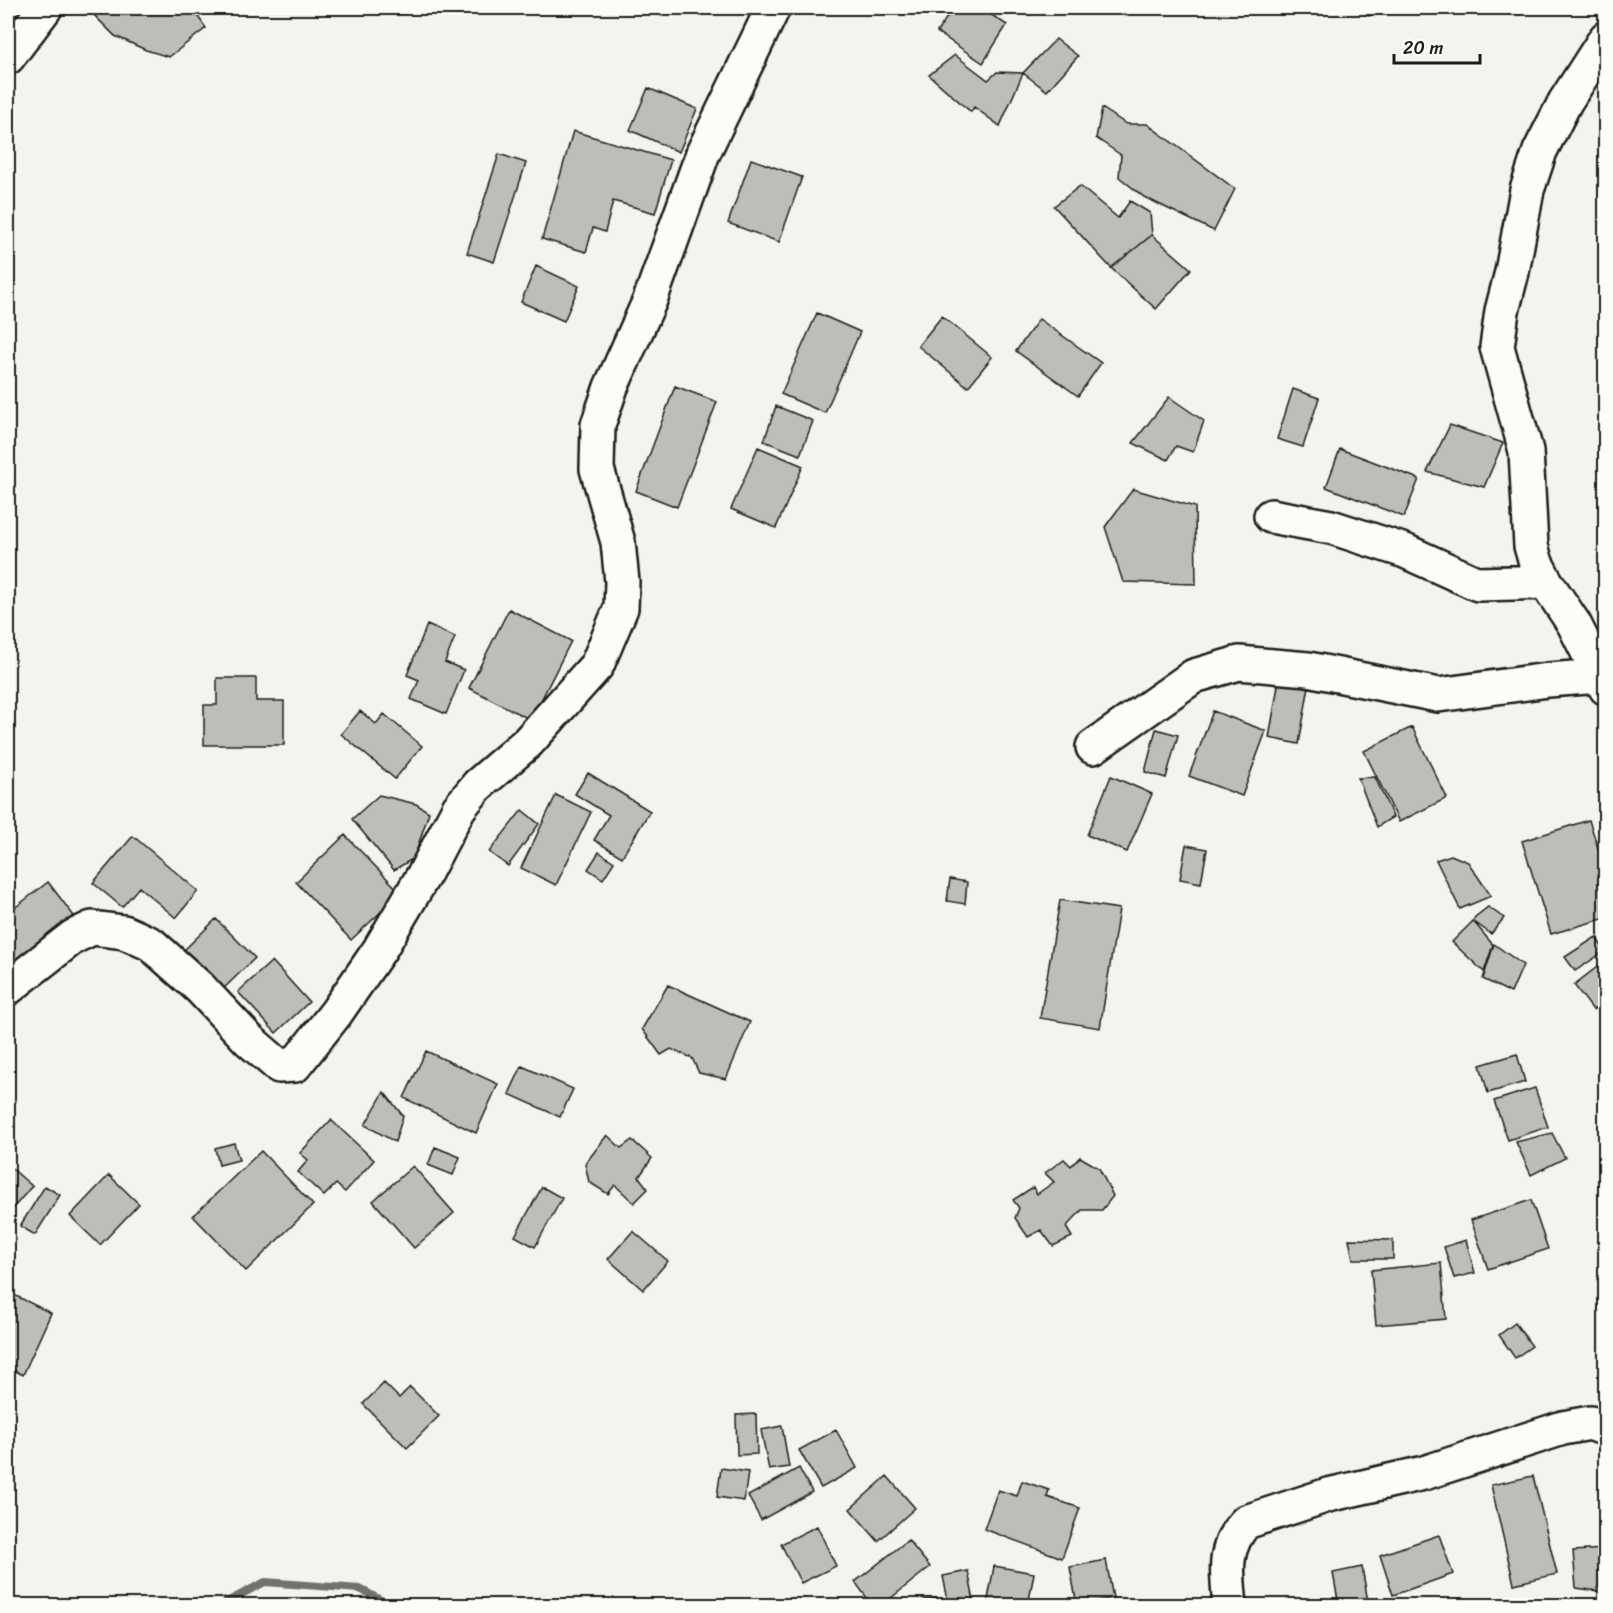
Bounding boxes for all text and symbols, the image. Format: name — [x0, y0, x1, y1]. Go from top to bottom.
scale bar — [1394, 27, 1480, 65]
text: 20 m — [1403, 32, 1443, 64]

